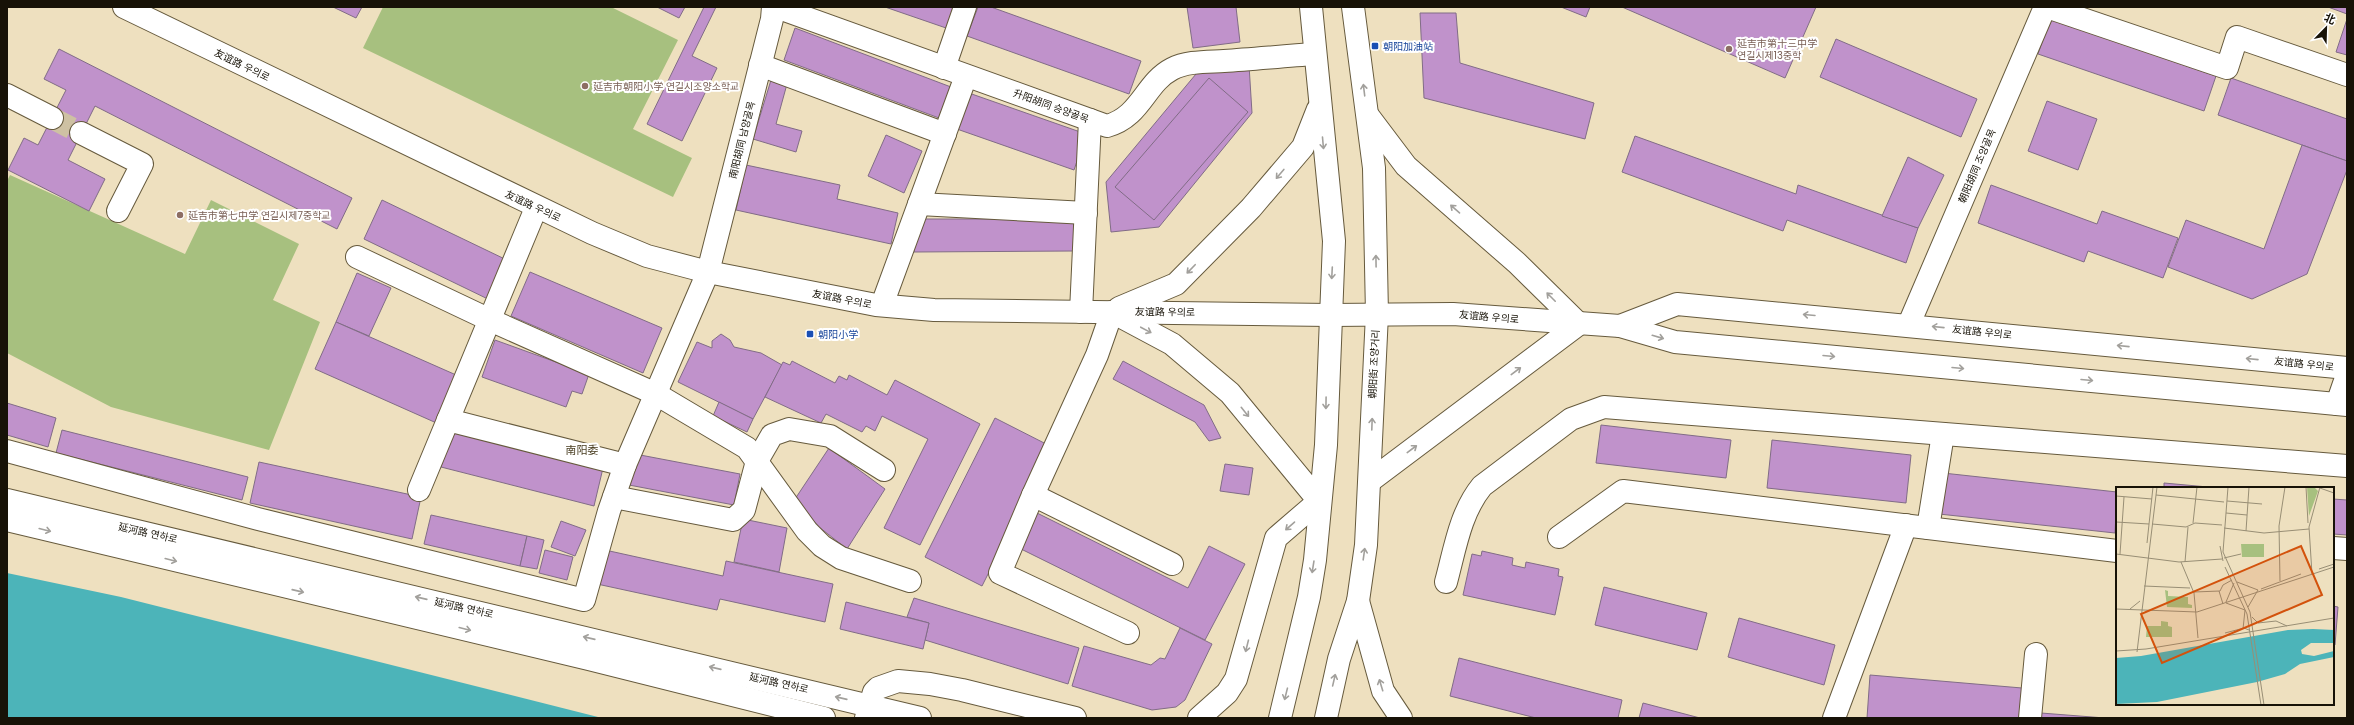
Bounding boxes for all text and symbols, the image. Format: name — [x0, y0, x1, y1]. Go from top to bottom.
north arrow — [2306, 8, 2346, 48]
text: 北 — [2322, 9, 2338, 28]
place label: 延吉市第十三中学 연길시제13중학 — [1737, 36, 1817, 63]
place label: 朝阳加油站 — [1383, 39, 1433, 54]
marker: 朝阳加油站 — [1370, 41, 1380, 51]
marker: 延吉市第十三中学 연길시제13중학 — [1724, 44, 1734, 54]
street label: 友谊路 우의로 — [212, 45, 272, 85]
place label: 延吉市朝阳小学 연길시조양소학교 — [593, 79, 739, 94]
marker: 延吉市朝阳小学 연길시조양소학교 — [580, 81, 590, 91]
one-way arrow — [1361, 84, 1368, 97]
street label: 升阳胡同 승양골목 — [1011, 85, 1091, 127]
street label: 南阳胡同 남양골목 — [725, 100, 759, 180]
street label: 朝阳胡同 조양골목 — [1955, 126, 1999, 206]
one-way arrow — [1320, 136, 1327, 149]
one-way arrow — [1276, 169, 1285, 179]
street label: 友谊路 우의로 — [503, 186, 563, 226]
one-way arrow — [1450, 204, 1460, 214]
place label: 延吉市第七中学 연길시제7중학교 — [188, 208, 331, 223]
marker: 延吉市第七中学 연길시제7중학교 — [175, 210, 185, 220]
one-way arrow — [1372, 255, 1380, 268]
one-way arrow — [1186, 264, 1196, 274]
one-way arrow — [1328, 266, 1336, 279]
street label: 友谊路 우의로 — [811, 286, 873, 312]
one-way arrow — [1546, 292, 1556, 302]
street label: 友谊路 우의로 — [1135, 304, 1195, 320]
street label: 友谊路 우의로 — [1458, 307, 1520, 327]
one-way arrow — [1803, 312, 1816, 319]
street label: 友谊路 우의로 — [1951, 321, 2013, 343]
one-way arrow — [1932, 324, 1945, 331]
place label: 朝阳小学 — [818, 327, 858, 342]
one-way arrow — [1140, 327, 1152, 334]
marker: 朝阳小学 — [805, 329, 815, 339]
street label: 朝阳街 조양거리 — [1365, 329, 1383, 399]
one-way arrow — [1651, 333, 1664, 341]
one-way arrow — [2117, 342, 2130, 349]
one-way arrow — [1822, 352, 1835, 360]
street label: 友谊路 우의로 — [2273, 353, 2335, 375]
one-way arrow — [2246, 355, 2259, 362]
one-way arrow — [1951, 365, 1964, 372]
one-way arrow — [1511, 367, 1522, 375]
one-way arrow — [2080, 377, 2093, 384]
one-way arrow — [1323, 396, 1330, 409]
one-way arrow — [1241, 407, 1250, 418]
one-way arrow — [1368, 418, 1376, 431]
district label: 南阳委 — [566, 442, 599, 458]
one-way arrow — [1407, 445, 1418, 453]
inset map — [2116, 487, 2334, 705]
street label: 延河路 연하로 — [117, 519, 179, 547]
one-way arrow — [1284, 522, 1295, 531]
one-way arrow — [38, 526, 51, 534]
one-way arrow — [1360, 548, 1368, 561]
one-way arrow — [164, 557, 177, 565]
one-way arrow — [1309, 560, 1317, 573]
one-way arrow — [291, 587, 304, 595]
one-way arrow — [415, 594, 428, 601]
street label: 延河路 연하로 — [433, 594, 495, 622]
one-way arrow — [458, 626, 471, 634]
one-way arrow — [582, 634, 595, 641]
one-way arrow — [1242, 639, 1250, 652]
one-way arrow — [709, 664, 722, 671]
street label: 延河路 연하로 — [748, 669, 810, 697]
one-way arrow — [1331, 674, 1339, 687]
one-way arrow — [1377, 679, 1384, 692]
one-way arrow — [1282, 688, 1289, 701]
one-way arrow — [835, 694, 848, 701]

